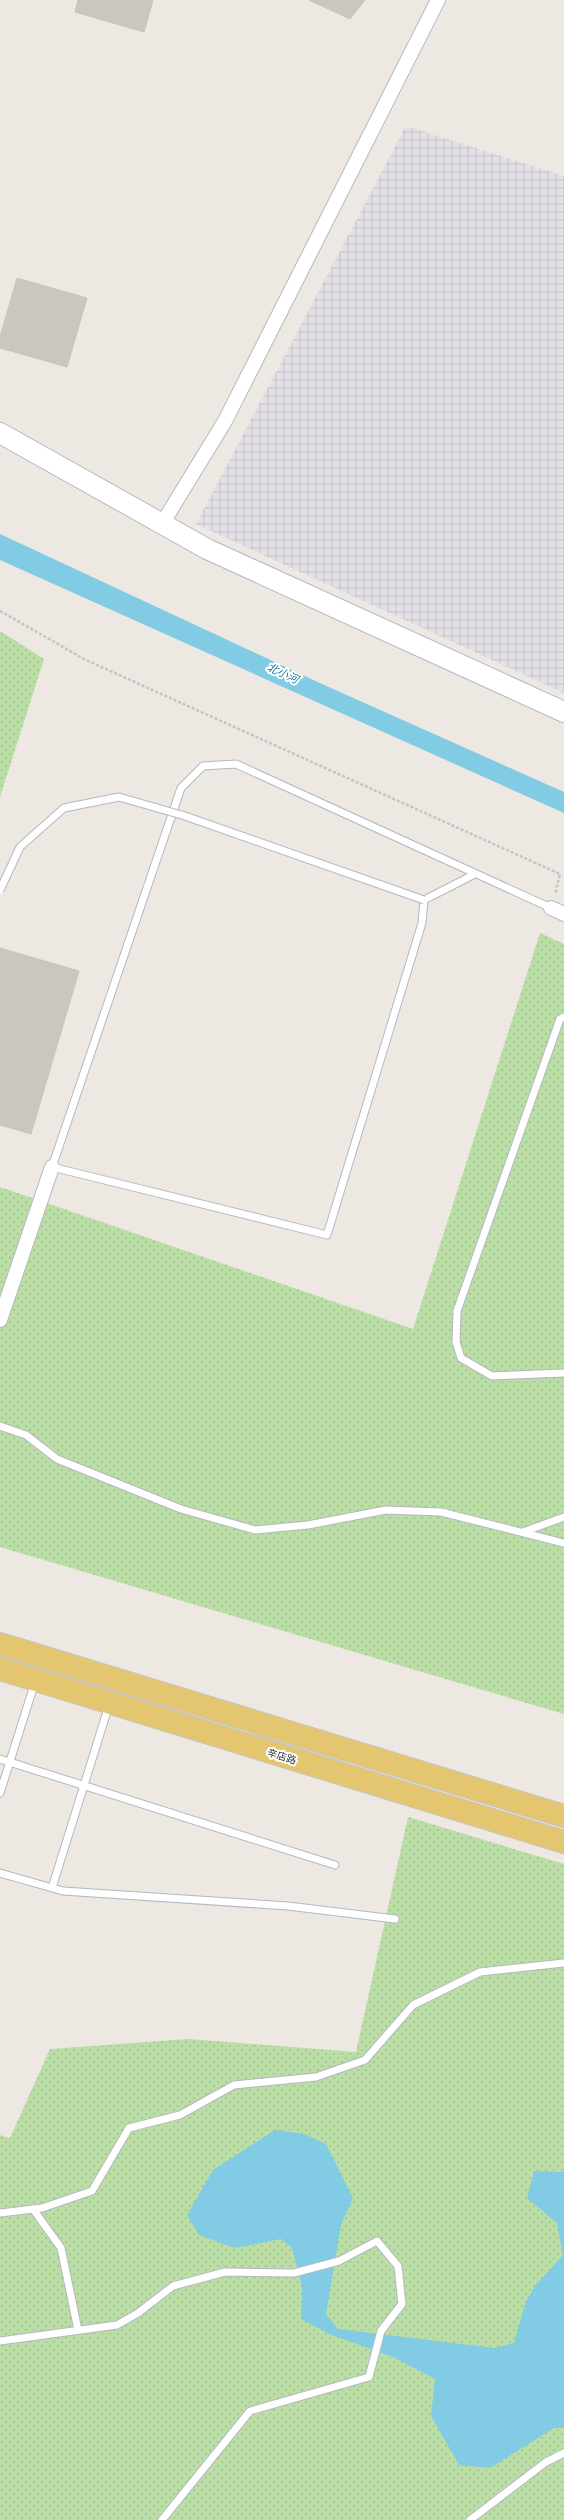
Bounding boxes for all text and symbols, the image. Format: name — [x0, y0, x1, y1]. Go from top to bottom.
water label: 北小河 — [266, 660, 303, 686]
street label: 辛店路 — [266, 1746, 298, 1766]

